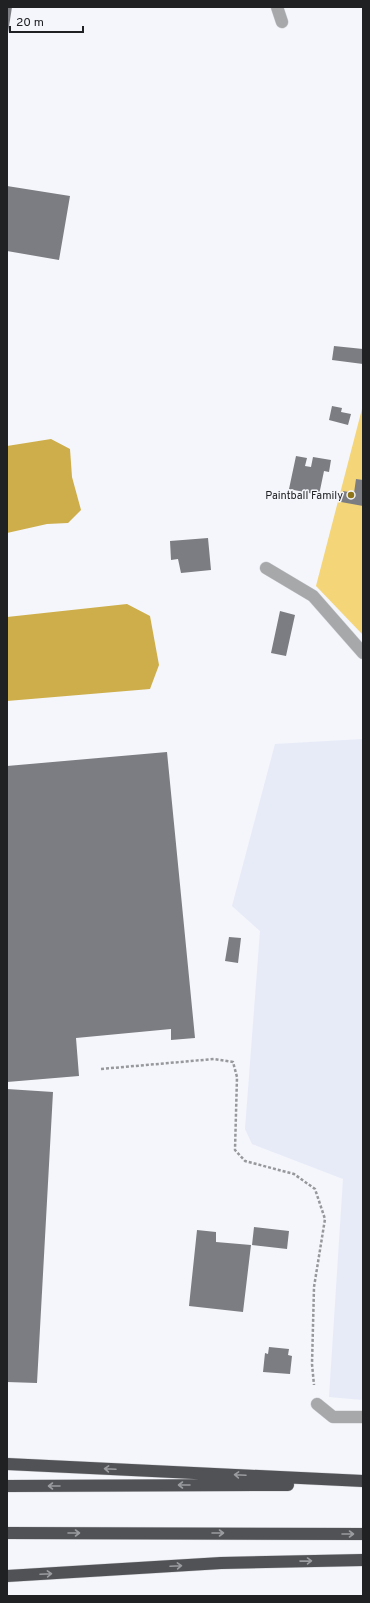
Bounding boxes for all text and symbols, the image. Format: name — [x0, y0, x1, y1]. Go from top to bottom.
scale bar — [10, 8, 83, 34]
text: 20 m — [16, 15, 44, 31]
place label: Paintball Family — [265, 489, 343, 503]
marker: Paintball Family — [346, 490, 356, 500]
one-way arrow — [104, 1465, 117, 1473]
one-way arrow — [234, 1471, 247, 1479]
one-way arrow — [178, 1481, 191, 1489]
one-way arrow — [48, 1482, 61, 1490]
one-way arrow — [67, 1529, 80, 1537]
one-way arrow — [211, 1529, 224, 1537]
one-way arrow — [341, 1530, 354, 1538]
one-way arrow — [299, 1557, 312, 1565]
one-way arrow — [169, 1562, 182, 1570]
one-way arrow — [39, 1570, 52, 1577]

